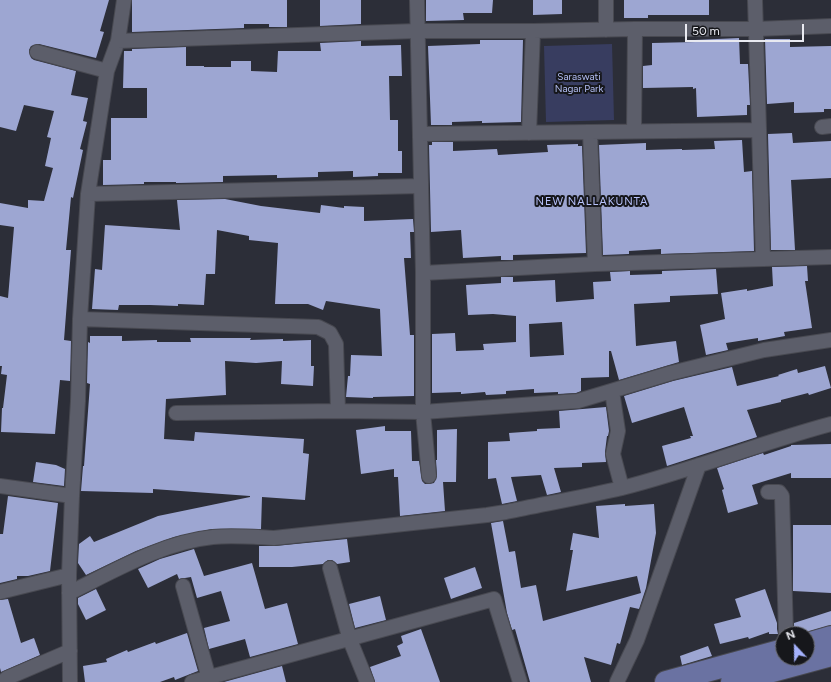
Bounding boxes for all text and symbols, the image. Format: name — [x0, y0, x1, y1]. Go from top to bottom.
scale bar — [687, 16, 806, 42]
text: 50 m — [692, 24, 720, 38]
park label: Saraswati Nagar Park — [555, 71, 603, 94]
district label: NEW NALLAKUNTA — [536, 195, 648, 209]
north arrow — [775, 626, 815, 666]
text: N — [784, 628, 797, 643]

